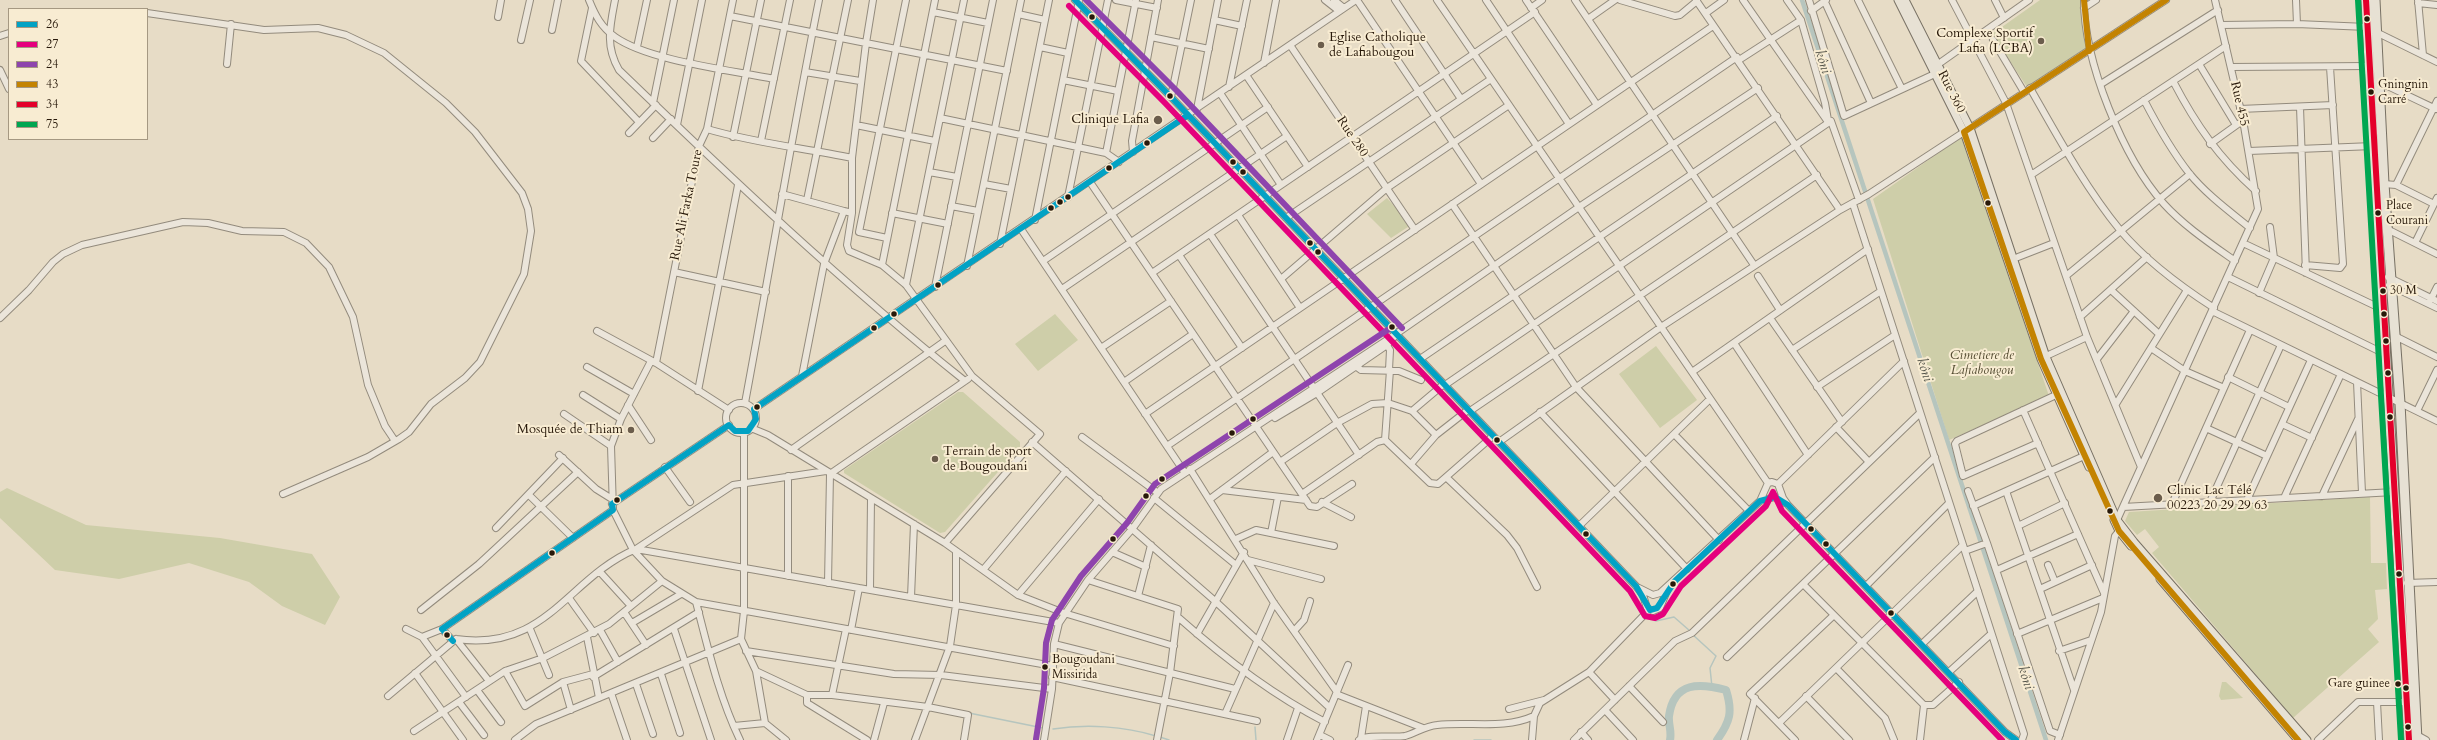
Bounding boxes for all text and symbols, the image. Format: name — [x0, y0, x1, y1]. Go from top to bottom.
legend — [8, 8, 148, 140]
unlabelled marker — [1087, 12, 1097, 22]
unlabelled marker — [2362, 14, 2372, 24]
text: 26 — [46, 16, 58, 32]
place label: Complexe Sportif Lafia (LCBA) — [1936, 26, 2033, 57]
place label: Eglise Catholique de Lafiabougou — [1329, 30, 1426, 61]
text: 27 — [46, 36, 58, 52]
marker: Complexe Sportif Lafia (LCBA) — [2036, 36, 2046, 46]
marker: Eglise Catholique de Lafiabougou — [1316, 40, 1326, 50]
water label: kôni — [1810, 48, 1834, 76]
text: 24 — [46, 56, 58, 72]
street label: Rue 360 — [1934, 68, 1968, 116]
text: 43 — [46, 76, 58, 92]
place label: Gningnin Carré — [2378, 78, 2428, 106]
street label: Rue 455 — [2226, 80, 2252, 128]
marker: Gningnin Carré — [2366, 87, 2376, 97]
unlabelled marker — [1165, 91, 1175, 101]
text: 34 — [46, 96, 58, 112]
place label: Clinique Lafia — [1071, 112, 1149, 128]
marker: Clinique Lafia — [1152, 114, 1164, 126]
street label: Rue 280 — [1333, 114, 1371, 160]
text: 75 — [46, 116, 58, 132]
unlabelled marker — [1142, 138, 1152, 148]
street label: Rue Ali Farka Toure — [668, 148, 706, 262]
unlabelled marker — [1228, 157, 1238, 167]
unlabelled marker — [1104, 163, 1114, 173]
unlabelled marker — [1238, 167, 1248, 177]
unlabelled marker — [1063, 192, 1073, 202]
unlabelled marker — [1055, 197, 1065, 207]
unlabelled marker — [1983, 198, 1993, 208]
place label: Place Courani — [2386, 199, 2428, 227]
unlabelled marker — [1046, 203, 1056, 213]
marker: Place Courani — [2373, 208, 2383, 218]
unlabelled marker — [1305, 238, 1315, 248]
unlabelled marker — [1313, 247, 1323, 257]
unlabelled marker — [933, 280, 943, 290]
place label: 30 M — [2390, 284, 2417, 298]
marker: 30 M — [2378, 286, 2388, 296]
unlabelled marker — [889, 309, 899, 319]
unlabelled marker — [2379, 309, 2389, 319]
unlabelled marker — [1387, 322, 1397, 332]
unlabelled marker — [869, 323, 879, 333]
unlabelled marker — [2381, 336, 2391, 346]
park label: Cimetiere de Lafiabougou — [1950, 348, 2014, 379]
water label: kôni — [1912, 356, 1936, 384]
unlabelled marker — [2383, 368, 2393, 378]
unlabelled marker — [752, 402, 762, 412]
unlabelled marker — [2385, 412, 2395, 422]
unlabelled marker — [1248, 414, 1258, 424]
place label: Mosquée de Thiam — [517, 422, 623, 438]
marker: Mosquée de Thiam — [626, 425, 636, 435]
unlabelled marker — [1227, 428, 1237, 438]
unlabelled marker — [1492, 435, 1502, 445]
place label: Terrain de sport de Bougoudani — [943, 444, 1032, 475]
marker: Terrain de sport de Bougoudani — [930, 454, 940, 464]
unlabelled marker — [1157, 474, 1167, 484]
place label: Clinic Lac Télé 00223 20 29 29 63 — [2167, 483, 2268, 514]
unlabelled marker — [1141, 491, 1151, 501]
marker: Clinic Lac Télé 00223 20 29 29 63 — [2152, 492, 2164, 504]
unlabelled marker — [612, 495, 622, 505]
unlabelled marker — [2105, 506, 2115, 516]
unlabelled marker — [1806, 524, 1816, 534]
unlabelled marker — [1581, 529, 1591, 539]
unlabelled marker — [1108, 534, 1118, 544]
unlabelled marker — [1821, 539, 1831, 549]
unlabelled marker — [547, 548, 557, 558]
unlabelled marker — [2394, 569, 2404, 579]
unlabelled marker — [1668, 579, 1678, 589]
unlabelled marker — [1886, 608, 1896, 618]
unlabelled marker — [442, 630, 452, 640]
place label: Bougoudani Missirida — [1052, 653, 1115, 681]
marker: Bougoudani Missirida — [1040, 662, 1050, 672]
water label: kôni — [2013, 664, 2037, 692]
place label: Gare guinee — [2328, 677, 2390, 691]
marker: Gare guinee — [2393, 679, 2403, 689]
unlabelled marker — [2401, 683, 2411, 693]
unlabelled marker — [2403, 722, 2413, 732]

